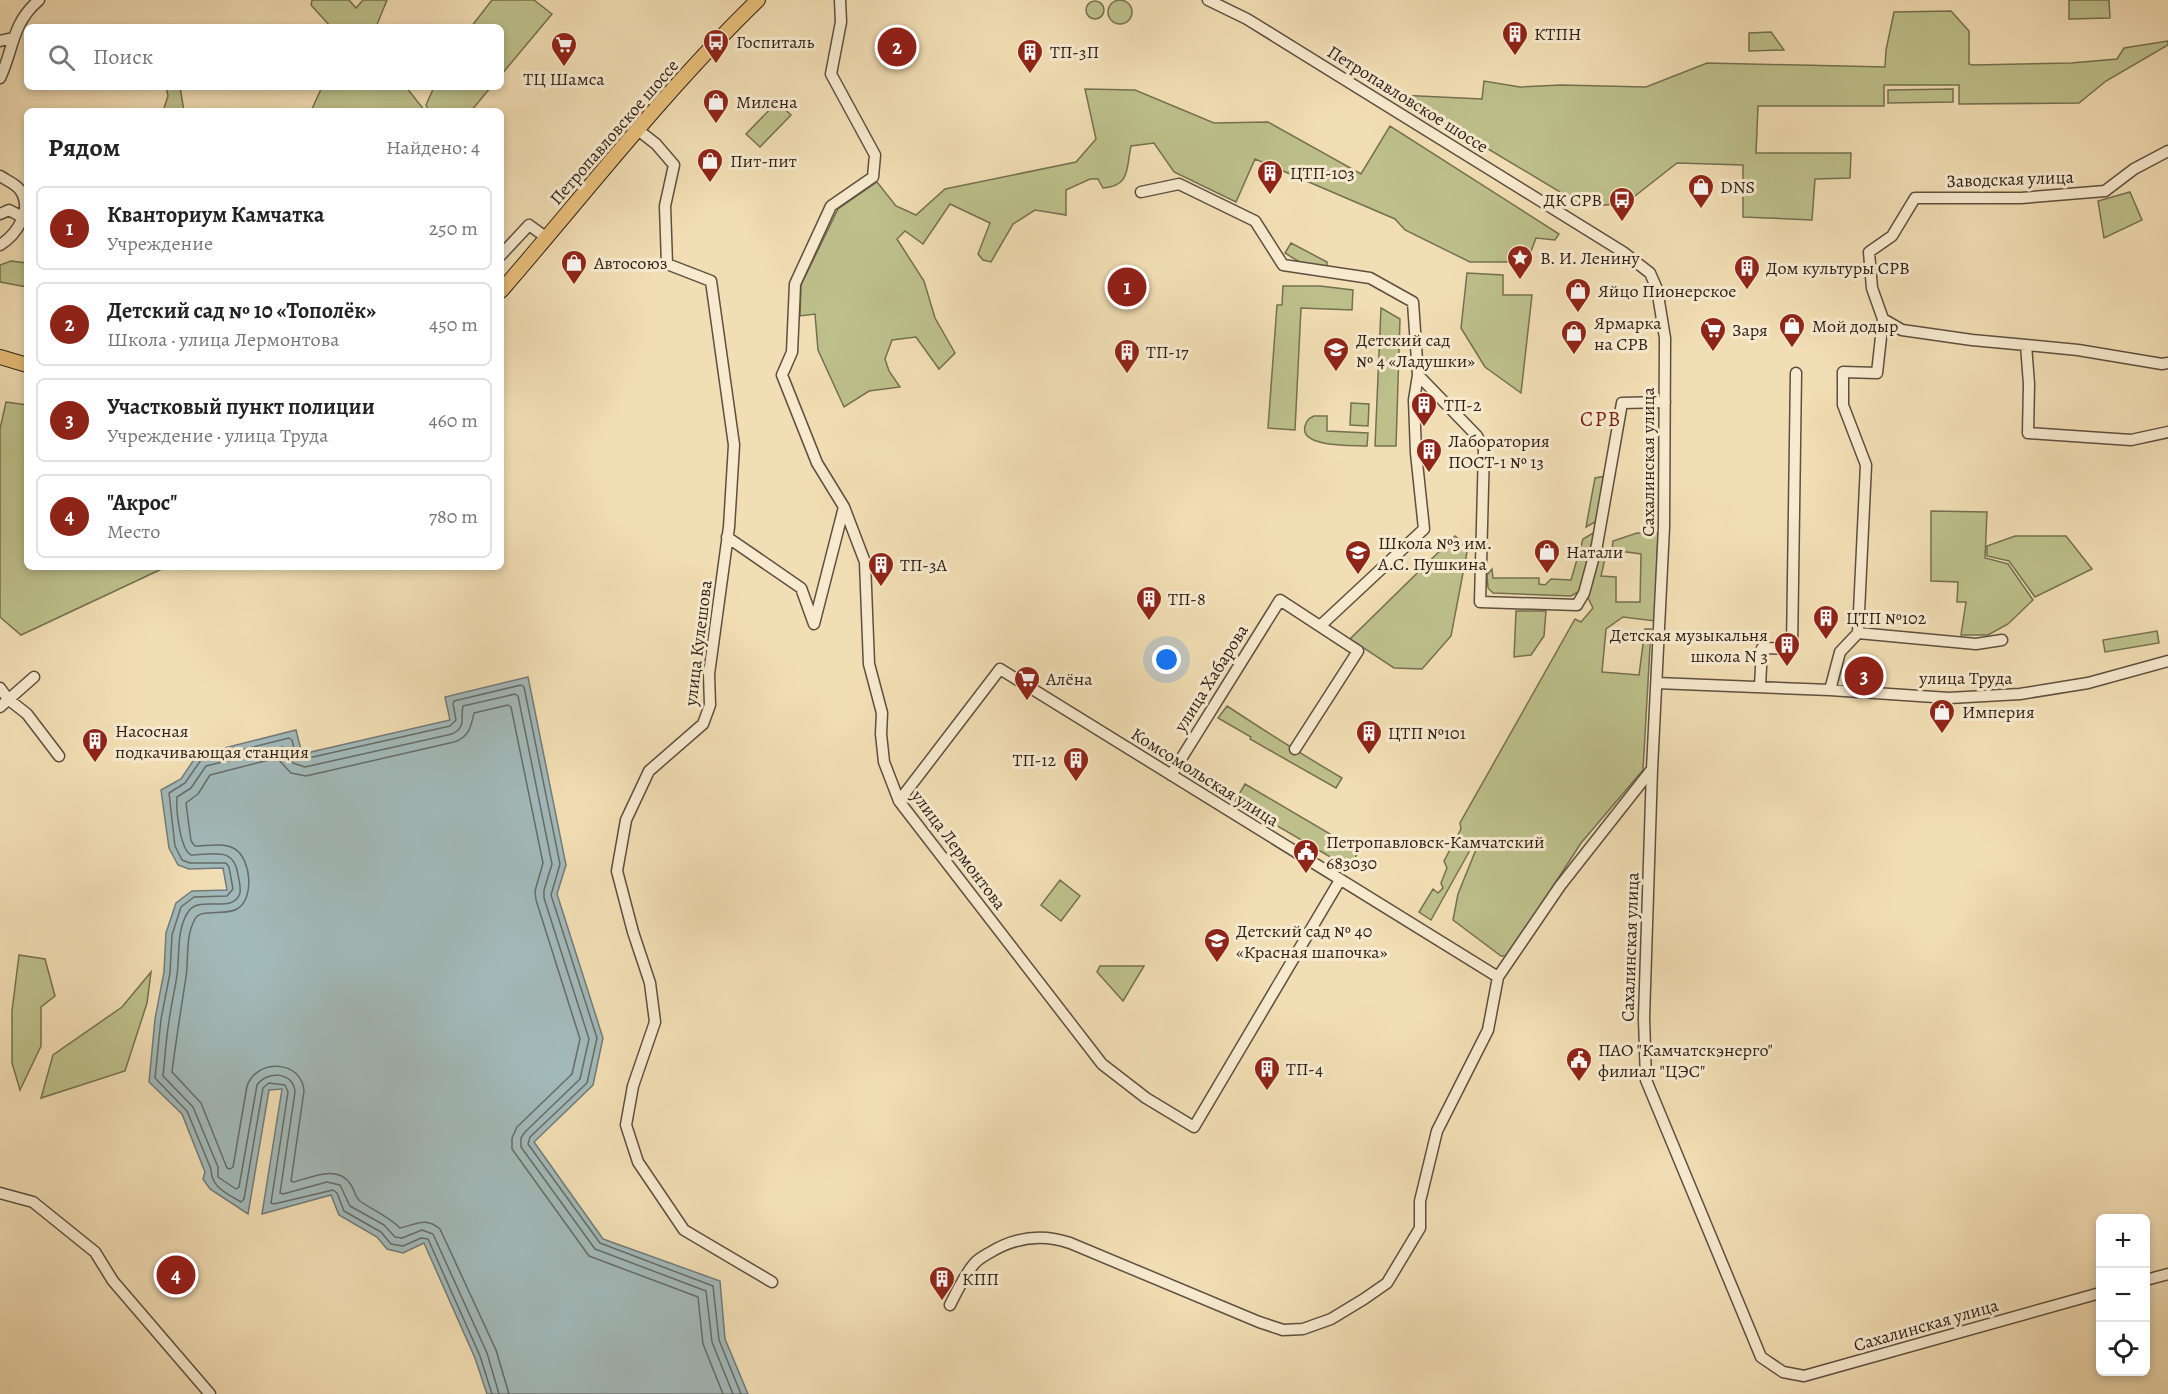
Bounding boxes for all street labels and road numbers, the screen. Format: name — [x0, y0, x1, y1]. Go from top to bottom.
street label: Петропавловское шоссе — [1323, 40, 1493, 158]
street label: Петропавловское шоссе — [544, 54, 684, 210]
street label: Заводская улица — [1946, 165, 2075, 193]
street label: Сахалинская улица — [1636, 387, 1660, 537]
street label: улица Кулешова — [678, 578, 718, 708]
street label: улица Хабарова — [1168, 619, 1254, 737]
street label: улица Труда — [1918, 666, 2013, 690]
street label: Комсомольская улица — [1127, 722, 1284, 833]
street label: улица Лермонтова — [905, 784, 1012, 915]
street label: Сахалинская улица — [1615, 871, 1645, 1022]
street label: Сахалинская улица — [1851, 1293, 2002, 1357]

